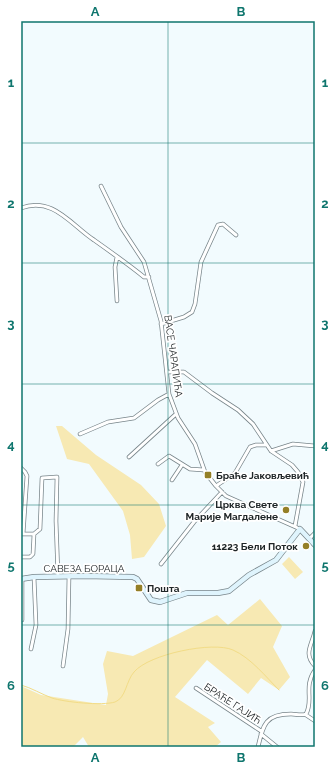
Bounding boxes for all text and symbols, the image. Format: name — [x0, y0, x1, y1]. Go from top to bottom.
text: A — [91, 4, 100, 19]
text: B — [237, 4, 246, 19]
text: 1 — [8, 75, 15, 90]
text: 1 — [322, 75, 329, 90]
text: 2 — [7, 196, 15, 211]
text: 2 — [321, 196, 329, 211]
street label: ВАСЕ ЧАРАПИЋА — [162, 314, 185, 398]
text: 3 — [7, 316, 15, 331]
text: 3 — [321, 316, 329, 331]
text: 4 — [7, 437, 15, 452]
text: 4 — [321, 437, 329, 452]
marker: Браће Јаковљевић — [203, 470, 213, 480]
place label: Браће Јаковљевић — [216, 470, 309, 481]
place label: Црква Свете Марије Магдалене — [186, 499, 278, 522]
marker: Црква Свете Марије Магдалене — [281, 505, 291, 515]
place label: 11223 Бели Поток — [212, 541, 298, 552]
marker: 11223 Бели Поток — [301, 541, 311, 551]
text: 5 — [7, 558, 15, 573]
text: 5 — [321, 558, 329, 573]
street label: САВЕЗА БОРАЦА — [43, 563, 125, 574]
marker: Пошта — [134, 583, 144, 593]
place label: Пошта — [147, 583, 180, 594]
text: 6 — [7, 678, 15, 693]
text: 6 — [321, 678, 329, 693]
street label: БРАЋЕ ГАЈИЋ — [202, 681, 263, 726]
text: A — [91, 750, 100, 765]
text: B — [237, 750, 246, 765]

